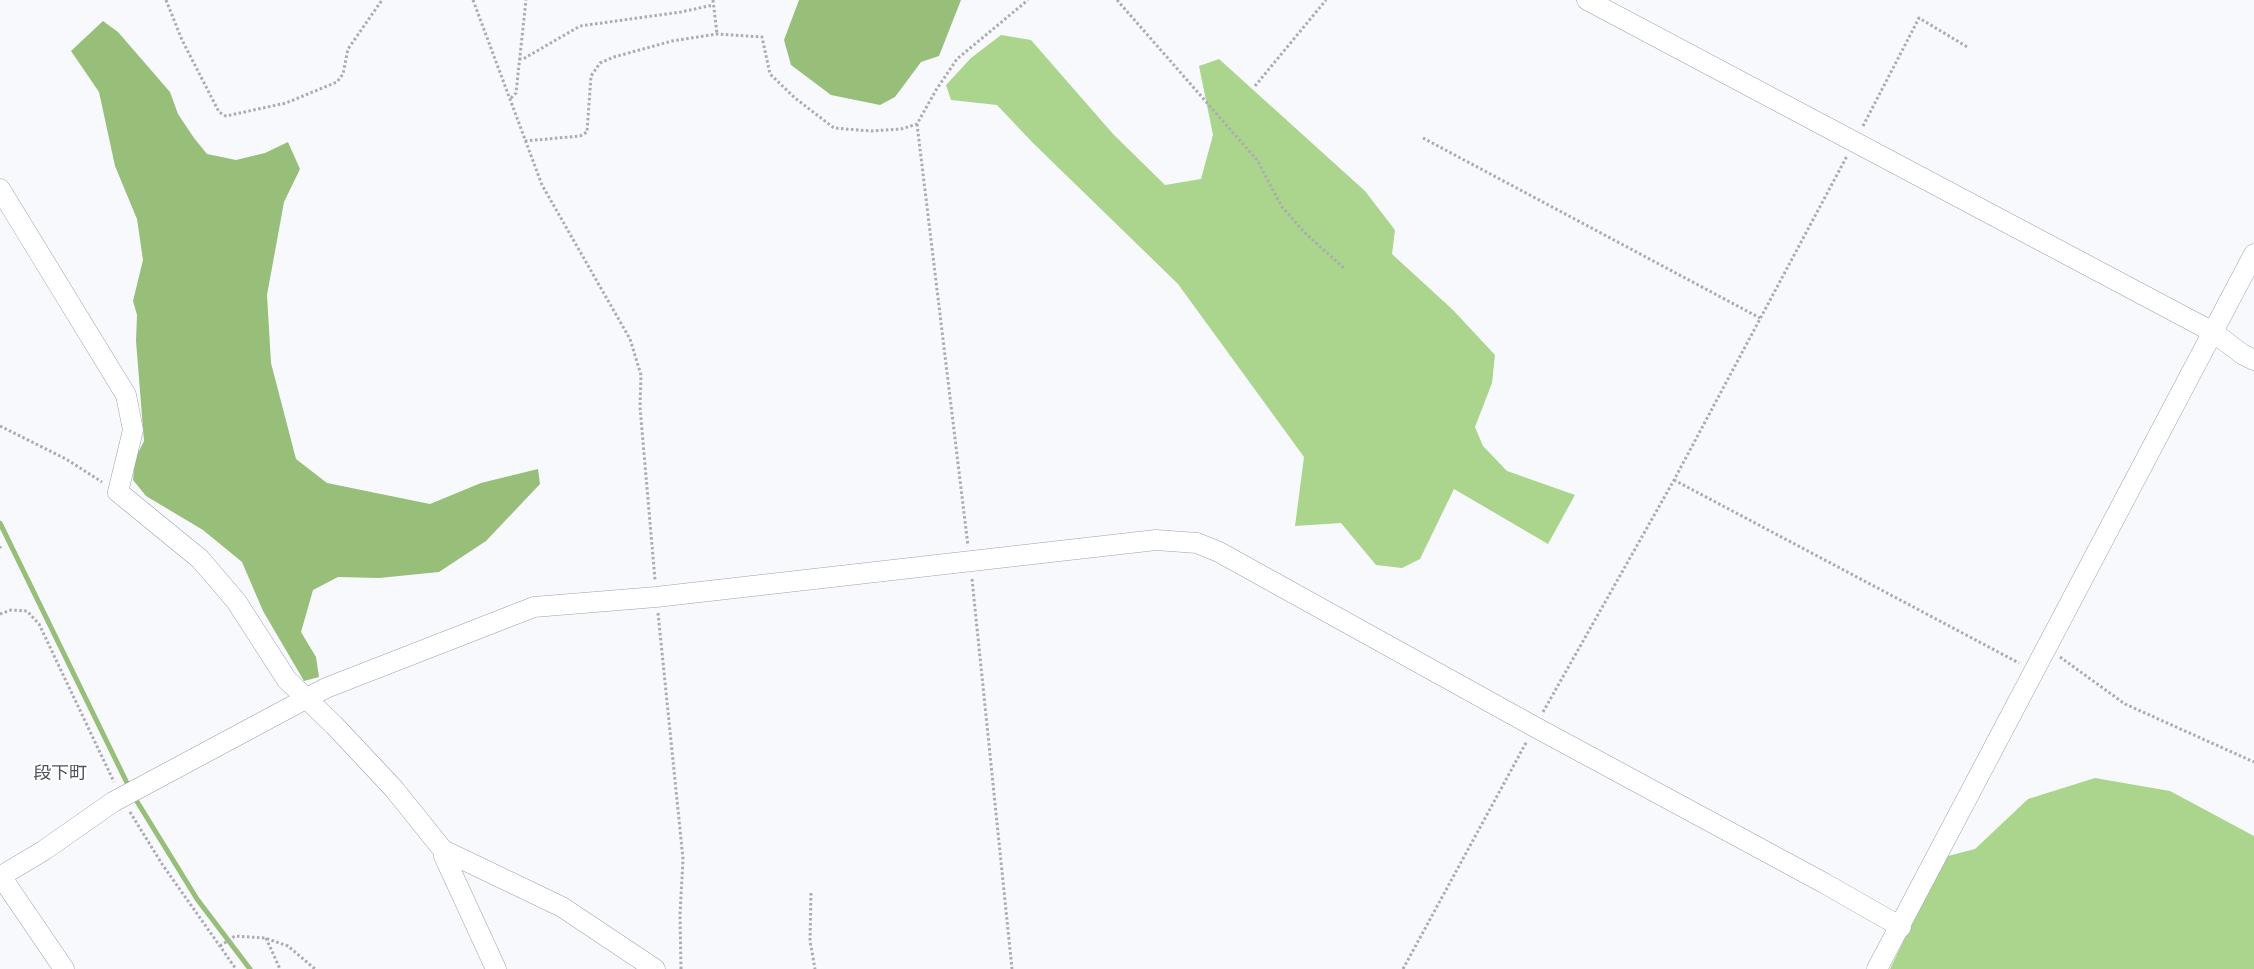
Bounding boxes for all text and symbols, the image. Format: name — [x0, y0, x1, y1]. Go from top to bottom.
district label: 段下町 — [33, 762, 87, 784]

